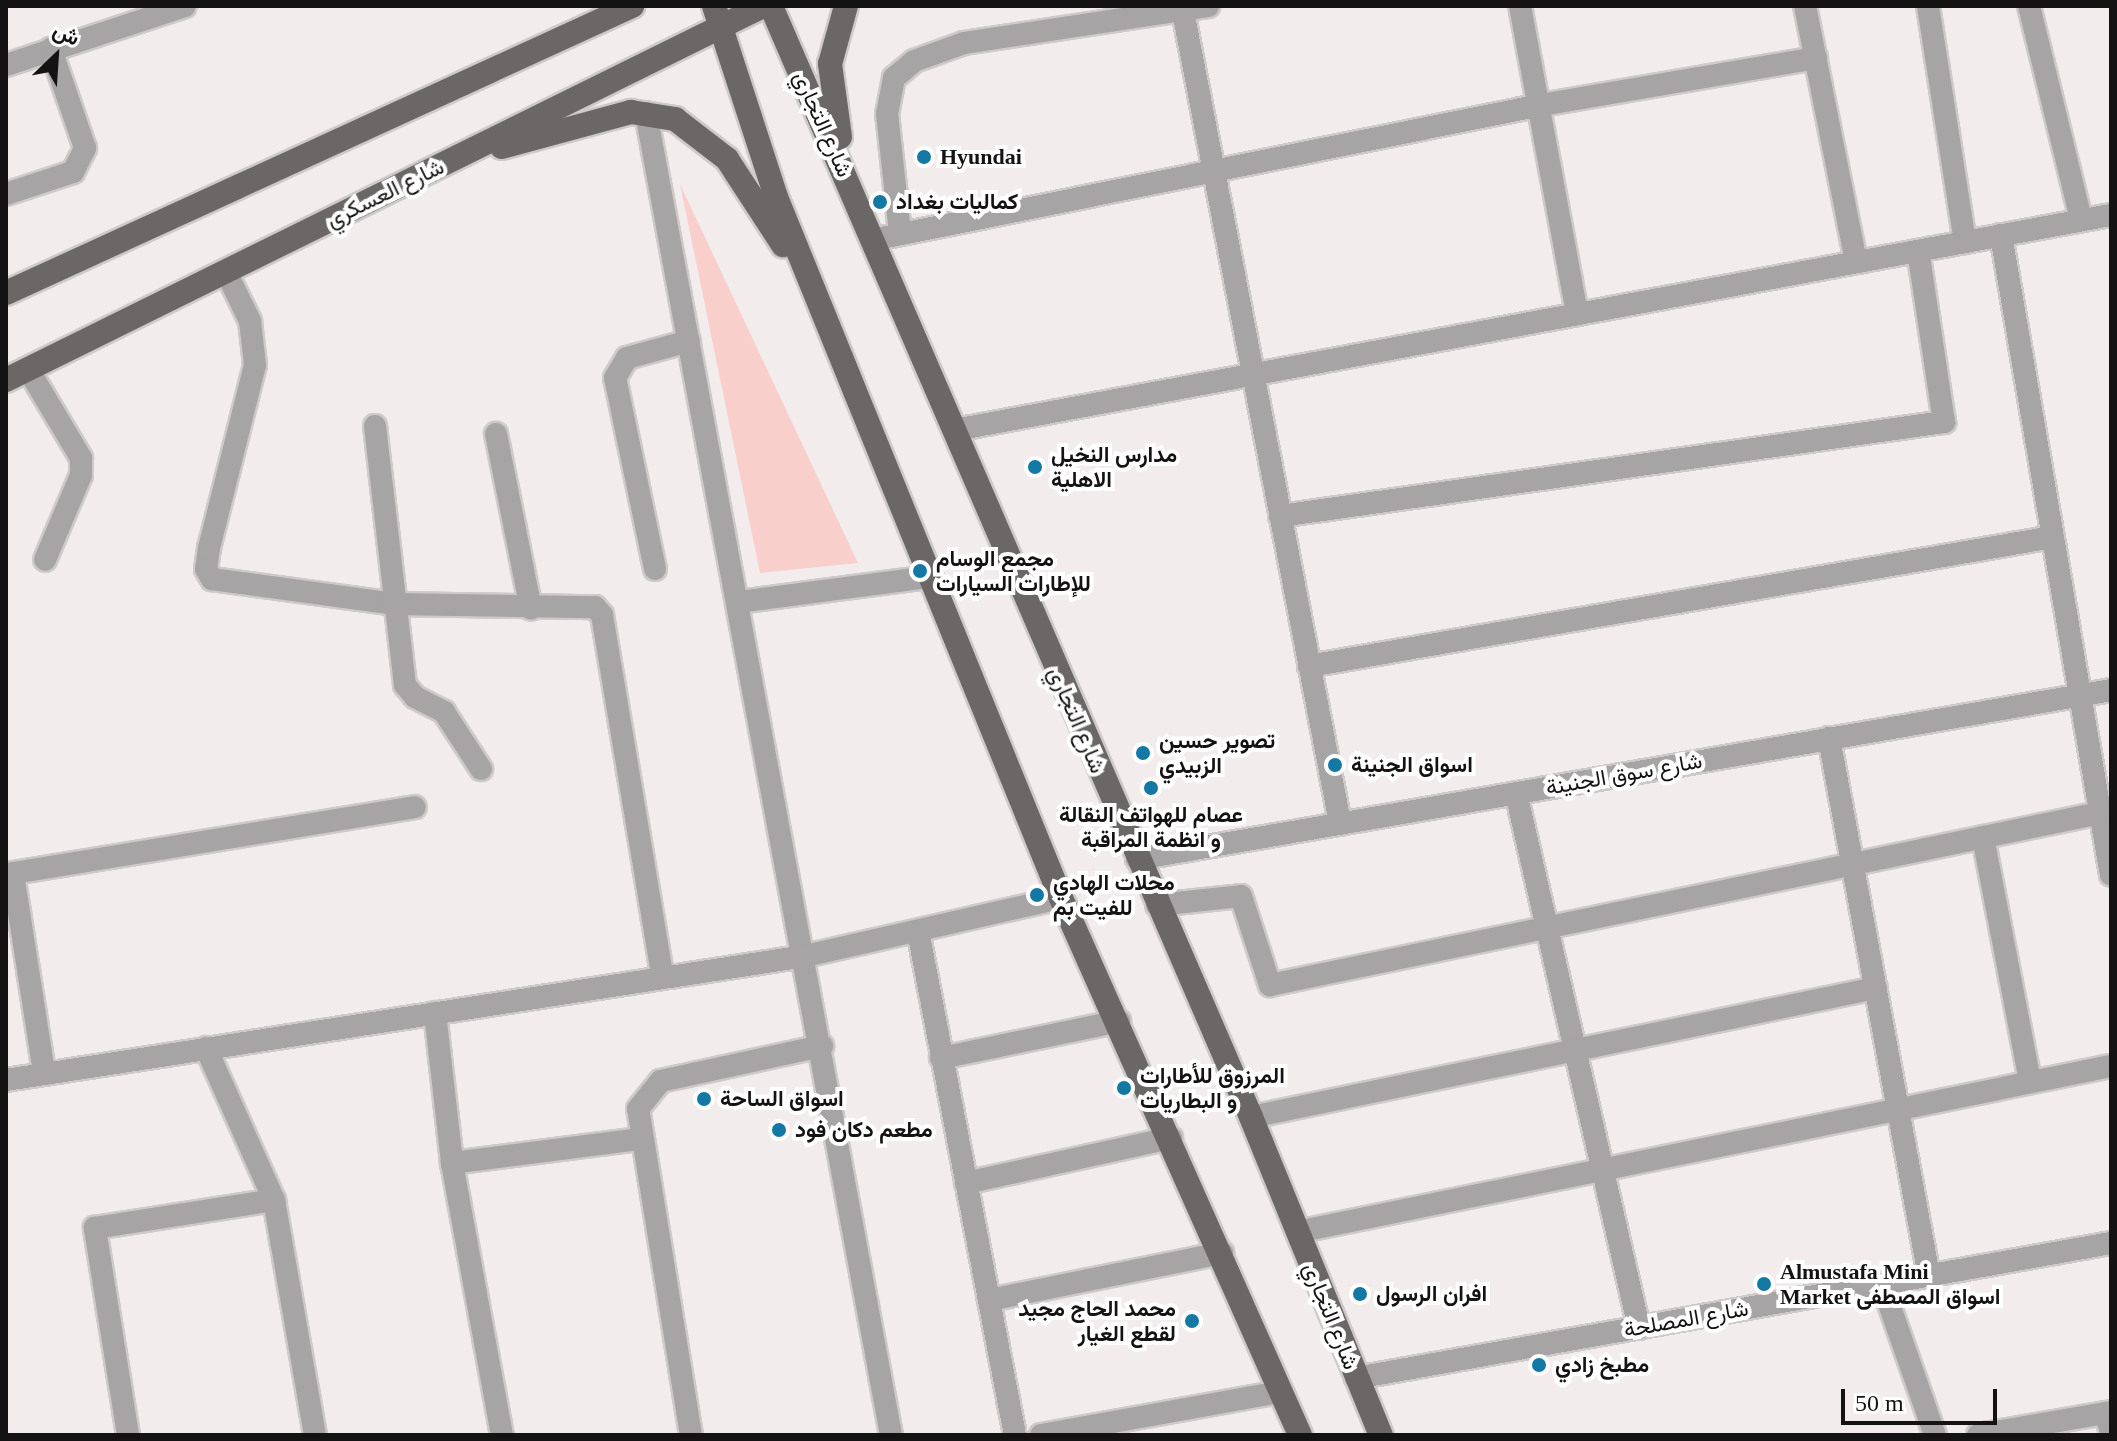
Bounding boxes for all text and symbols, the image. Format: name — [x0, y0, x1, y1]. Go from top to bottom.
north arrow — [16, 16, 96, 96]
text: ش — [49, 17, 84, 51]
street label: شارع التجاري — [788, 67, 858, 181]
place label: Hyundai — [940, 144, 1022, 170]
marker: Hyundai — [915, 148, 933, 166]
street label: شارع العسكري — [322, 153, 448, 233]
place label: كماليات بغداد — [896, 189, 1018, 215]
marker: كماليات بغداد — [871, 193, 889, 211]
place label: مدارس النخيل الاهلية — [1051, 441, 1177, 492]
marker: مدارس النخيل الاهلية — [1026, 458, 1044, 476]
place label: مجمع الوسام للإطارات السيارات — [936, 545, 1091, 596]
marker: مجمع الوسام للإطارات السيارات — [911, 562, 929, 580]
street label: شارع التجاري — [1043, 663, 1111, 777]
place label: تصوير حسين الزبيدي — [1159, 727, 1275, 778]
marker: تصوير حسين الزبيدي — [1134, 744, 1152, 762]
street label: شارع سوق الجنينة — [1544, 747, 1704, 801]
place label: اسواق الجنينة — [1351, 752, 1473, 778]
marker: اسواق الجنينة — [1326, 756, 1344, 774]
marker: عصام للهواتف النقالة و انظمة المراقبة — [1142, 779, 1160, 797]
place label: عصام للهواتف النقالة و انظمة المراقبة — [1059, 801, 1243, 852]
place label: محلات الهادي للفيت بم — [1053, 869, 1175, 920]
marker: محلات الهادي للفيت بم — [1028, 886, 1046, 904]
place label: المرزوق للأطارات و البطاريات — [1140, 1062, 1285, 1114]
marker: المرزوق للأطارات و البطاريات — [1115, 1079, 1133, 1097]
place label: اسواق الساحة — [720, 1086, 844, 1112]
marker: اسواق الساحة — [695, 1090, 713, 1108]
place label: مطعم دكان فود — [795, 1117, 933, 1143]
marker: مطعم دكان فود — [770, 1121, 788, 1139]
place label: Almustafa Mini Market اسواق المصطفى — [1780, 1258, 2001, 1310]
street label: شارع التجاري — [1298, 1259, 1364, 1373]
marker: Almustafa Mini Market اسواق المصطفى — [1755, 1275, 1773, 1293]
place label: افران الرسول — [1376, 1281, 1487, 1307]
marker: افران الرسول — [1351, 1285, 1369, 1303]
place label: محمد الحاج مجيد لقطع الغيار — [1018, 1295, 1176, 1346]
street label: شارع المصلحة — [1622, 1295, 1750, 1343]
marker: محمد الحاج مجيد لقطع الغيار — [1183, 1312, 1201, 1330]
place label: مطبخ زادي — [1555, 1352, 1649, 1378]
marker: مطبخ زادي — [1530, 1356, 1548, 1374]
scale bar — [1845, 1373, 2001, 1423]
text: 50 m — [1855, 1390, 1904, 1416]

